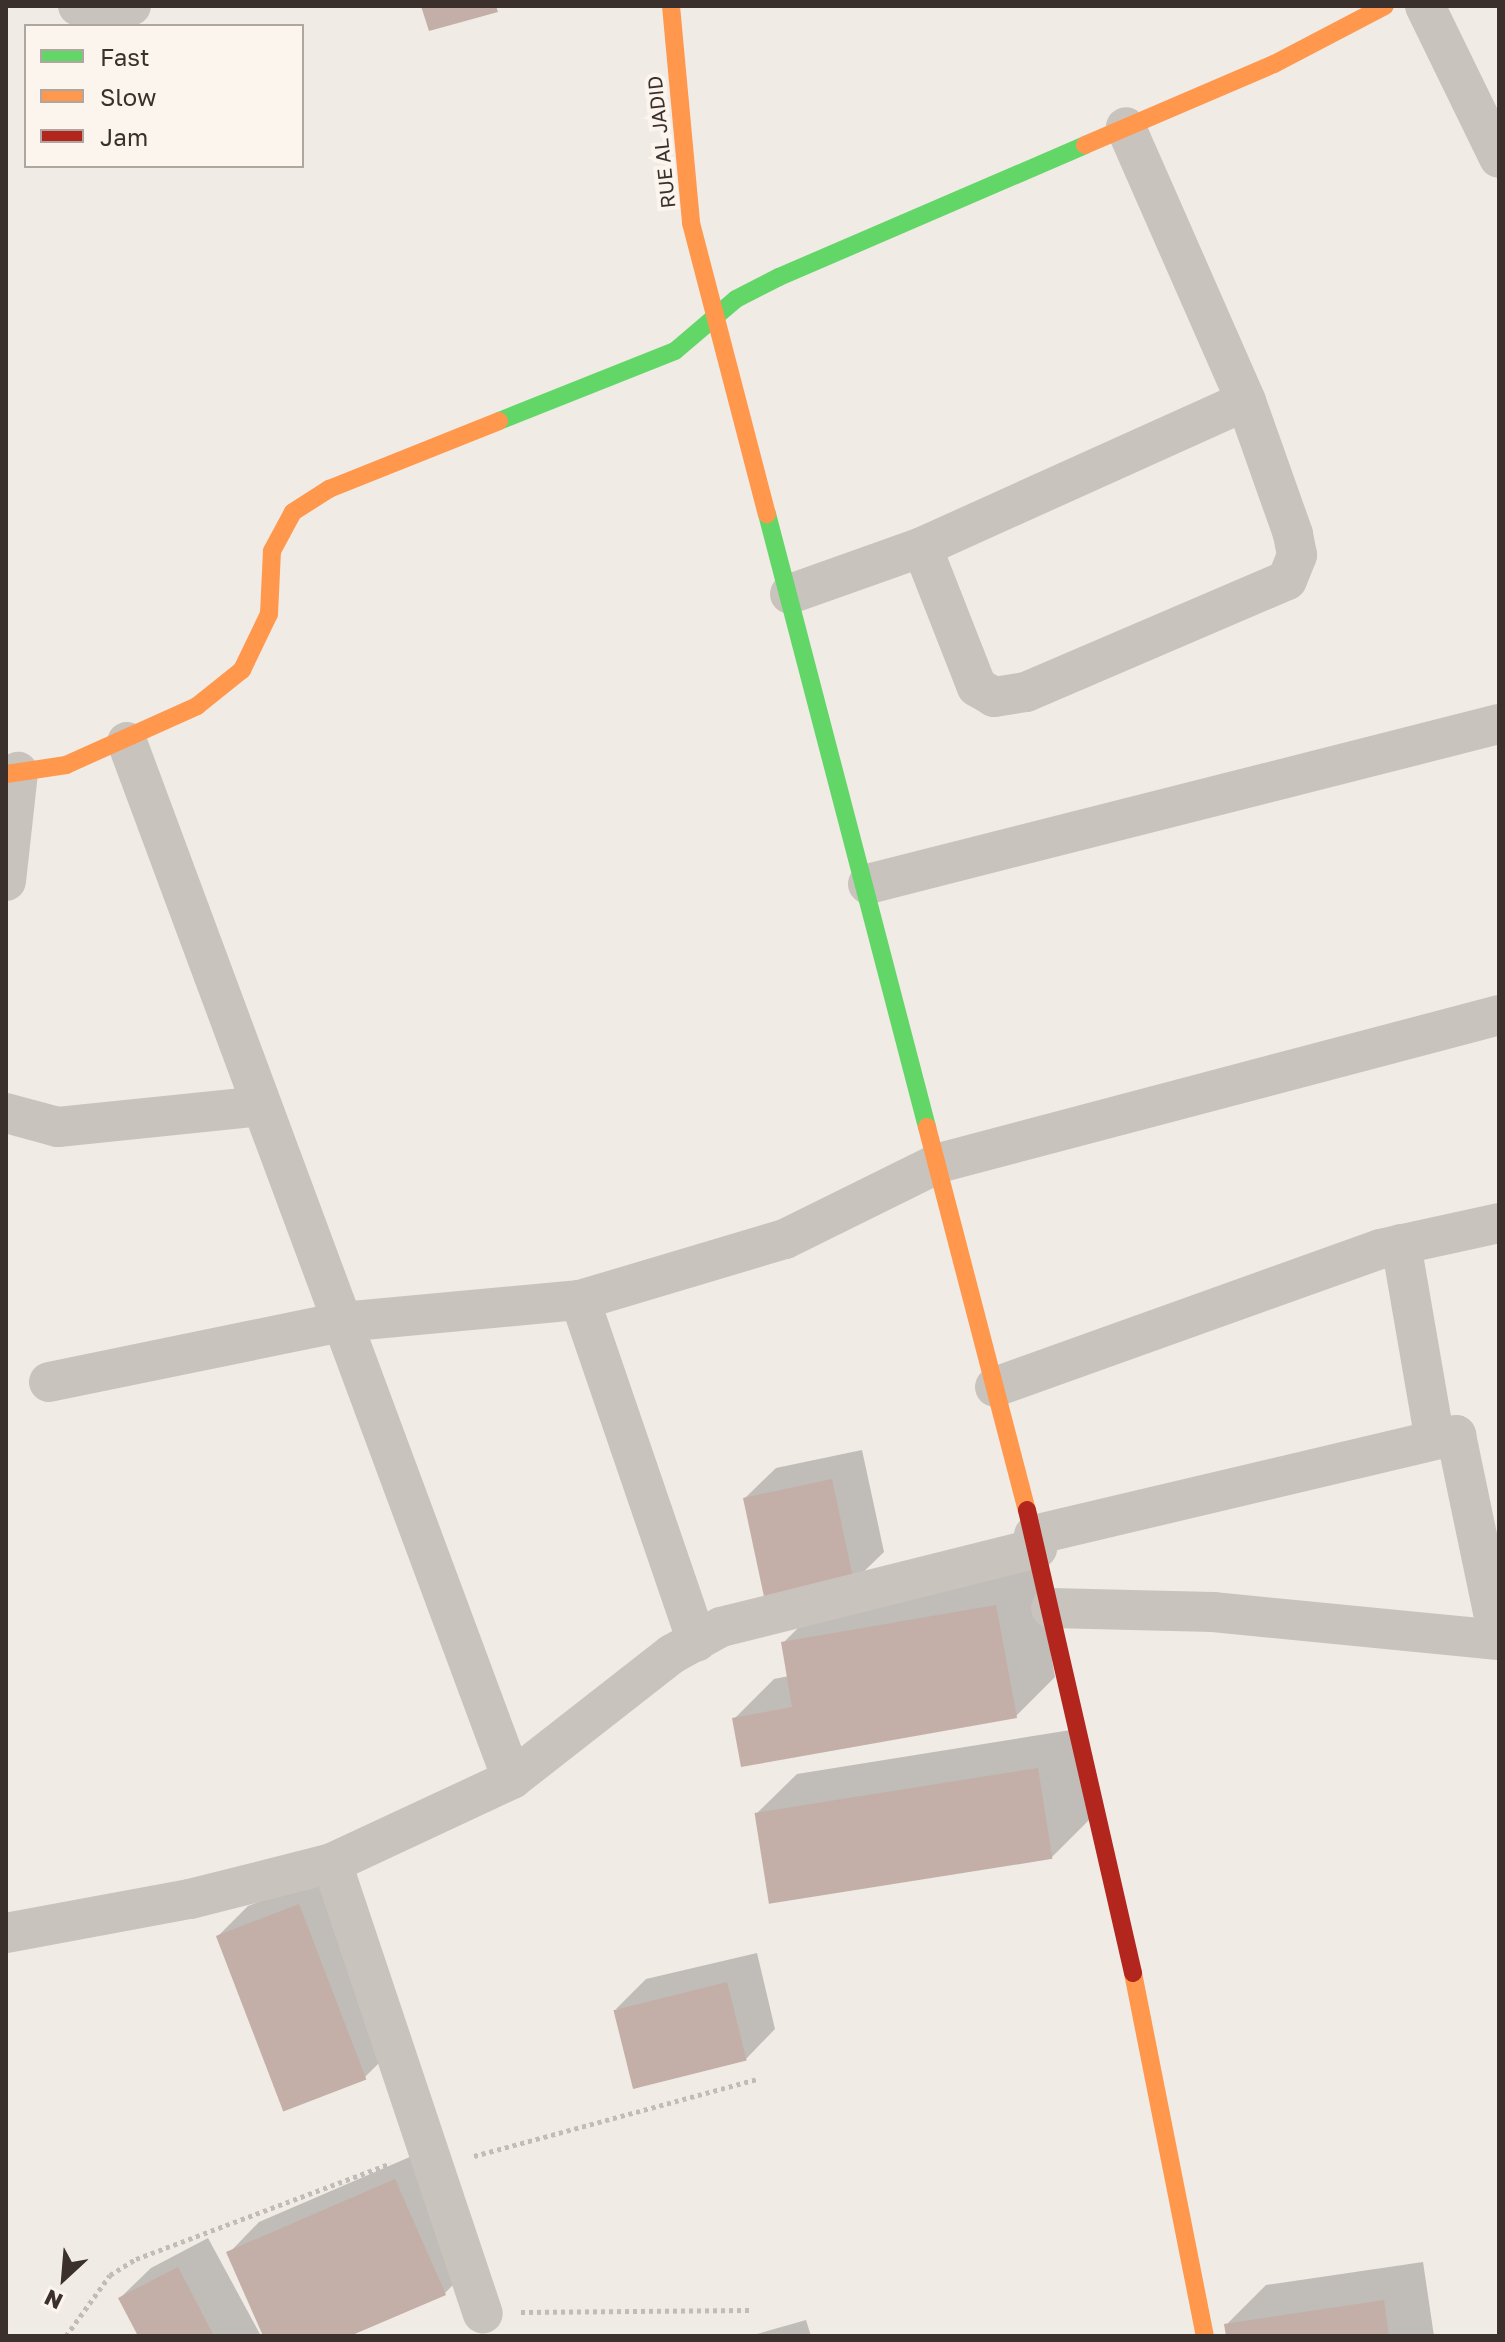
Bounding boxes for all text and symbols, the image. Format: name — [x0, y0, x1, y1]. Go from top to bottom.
legend — [24, 24, 304, 168]
text: Fast — [100, 42, 150, 71]
street label: RUE AL JADID — [642, 75, 680, 209]
text: Slow — [100, 82, 156, 111]
text: Jam — [100, 122, 148, 151]
north arrow — [24, 2238, 104, 2318]
text: N — [40, 2284, 67, 2316]

